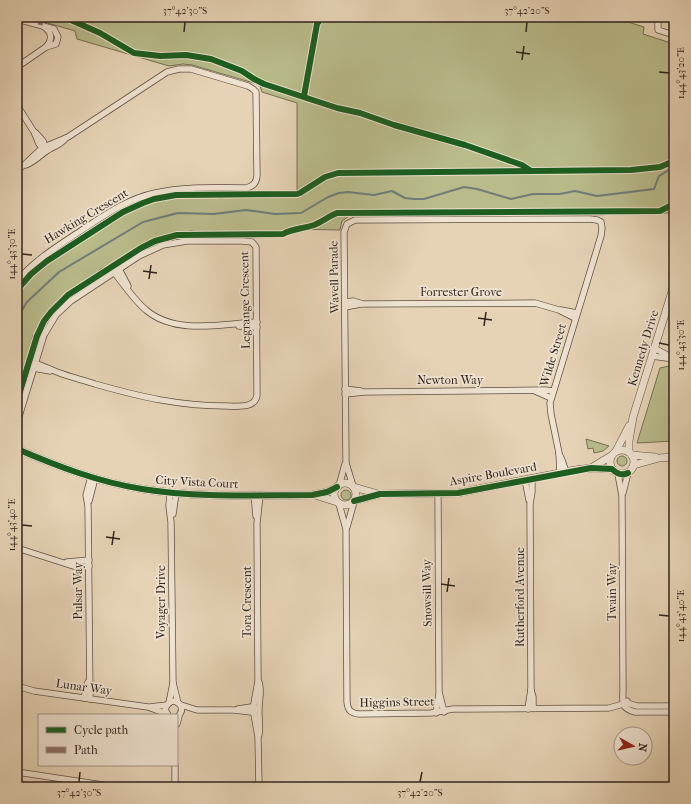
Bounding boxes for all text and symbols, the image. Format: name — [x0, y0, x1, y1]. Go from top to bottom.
text: 37°42'30"S — [163, 5, 207, 17]
text: 37°42'20"S — [504, 5, 550, 17]
text: 144°43'20"E — [675, 47, 687, 99]
street label: Hawking Crescent — [42, 185, 131, 246]
text: 144°43'30"E — [6, 229, 18, 279]
street label: Wavell Parade — [326, 240, 342, 315]
street label: Legrange Crescent — [237, 250, 253, 349]
street label: Forrester Grove — [420, 285, 502, 299]
street label: Kennedy Drive — [625, 308, 661, 388]
text: 144°43'30"E — [675, 320, 687, 370]
street label: Wilde Street — [536, 321, 569, 389]
street label: Newton Way — [417, 373, 484, 387]
street label: Aspire Boulevard — [447, 459, 538, 489]
street label: City Vista Court — [155, 473, 240, 491]
text: 144°43'40"E — [6, 499, 18, 551]
street label: Rutherford Avenue — [513, 547, 527, 647]
street label: Snowsill Way — [419, 558, 435, 627]
street label: Pulsar Way — [71, 562, 85, 620]
street label: Twain Way — [605, 562, 619, 621]
street label: Voyager Drive — [154, 565, 168, 640]
street label: Tora Crescent — [240, 565, 254, 638]
text: 144°43'40"E — [675, 590, 687, 642]
street label: Lunar Way — [55, 676, 114, 698]
street label: Higgins Street — [359, 694, 435, 710]
legend — [38, 714, 178, 766]
text: Cycle path — [74, 723, 129, 737]
north arrow — [613, 726, 653, 766]
text: N — [635, 742, 649, 753]
text: Path — [74, 743, 98, 757]
text: 37°42'30"S — [57, 787, 101, 799]
text: 37°42'20"S — [397, 787, 443, 799]

